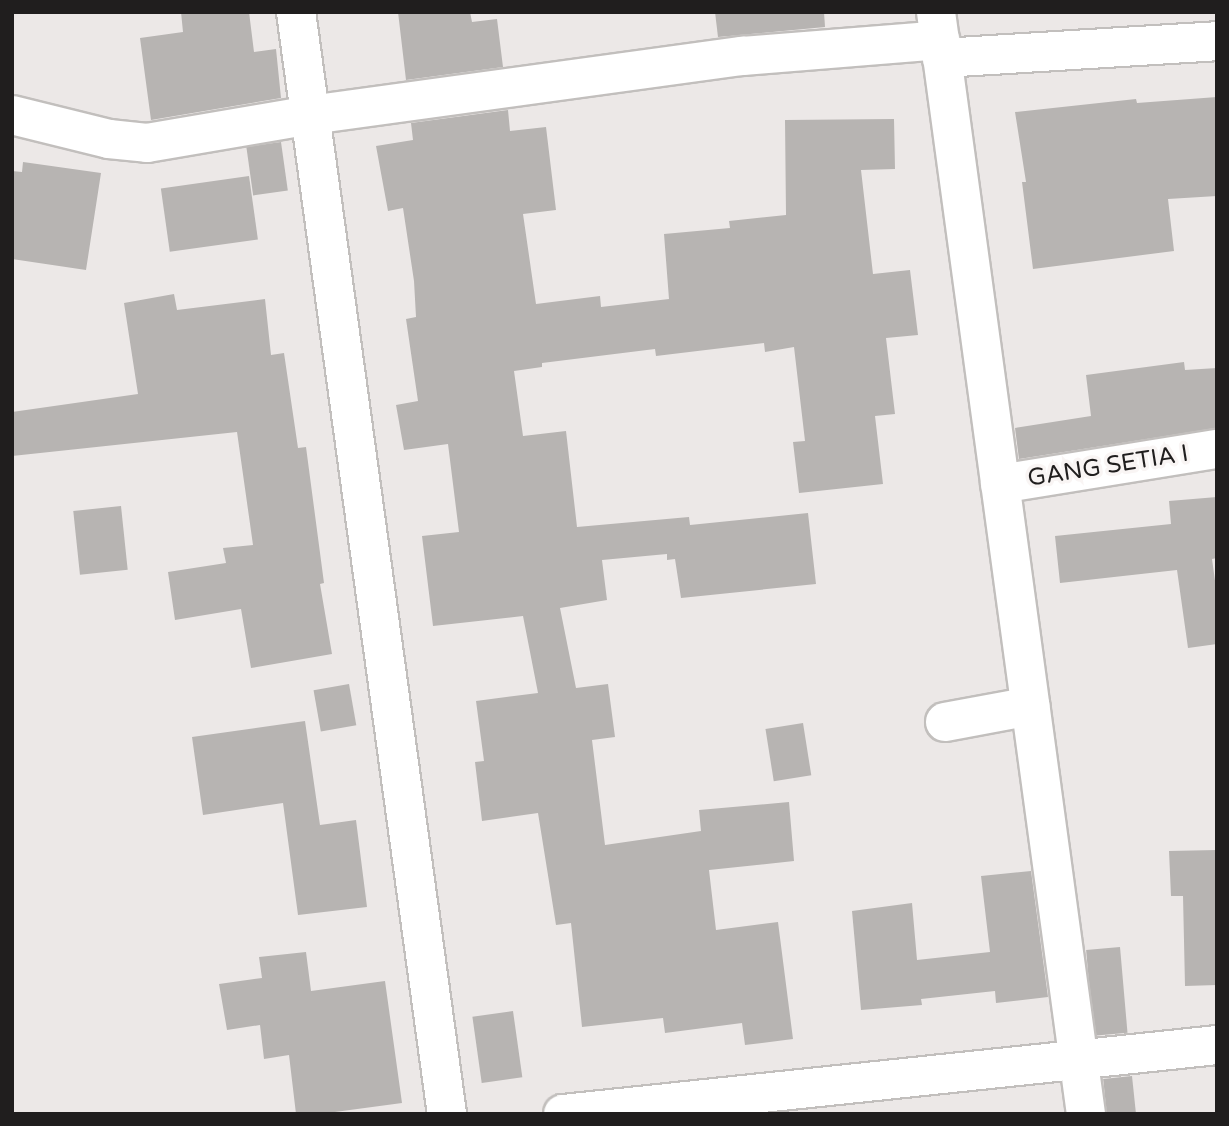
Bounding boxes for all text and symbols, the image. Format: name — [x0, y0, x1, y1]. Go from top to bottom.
street label: GANG SETIA I — [1026, 439, 1190, 493]

